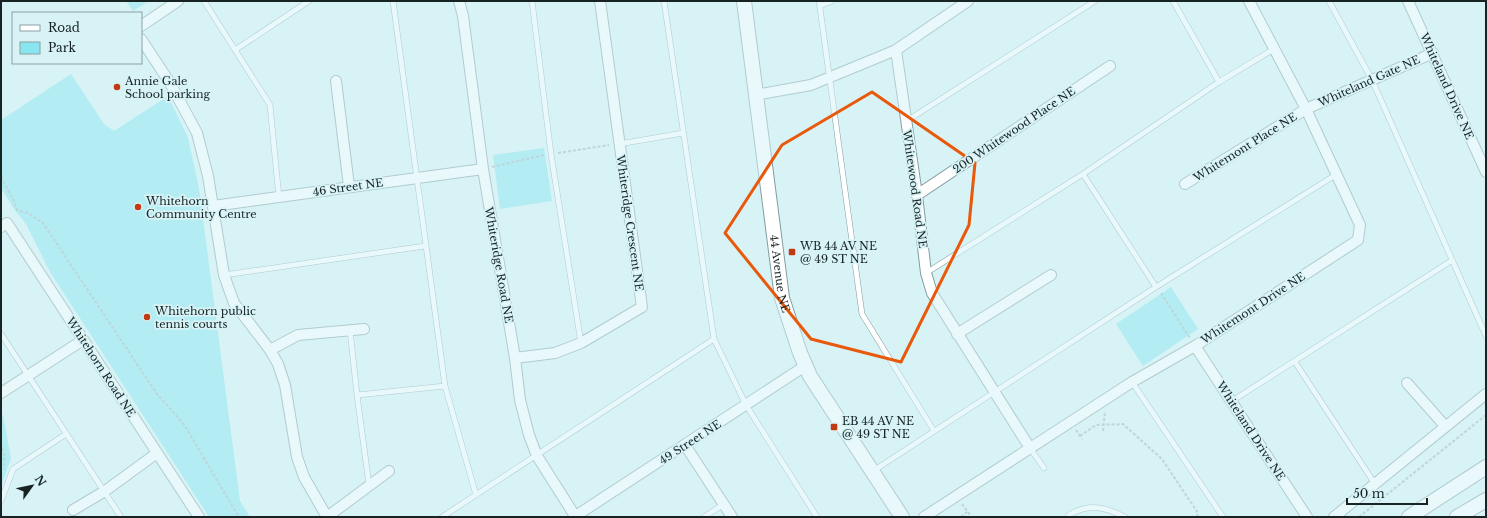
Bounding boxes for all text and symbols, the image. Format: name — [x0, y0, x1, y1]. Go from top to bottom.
legend — [12, 12, 142, 64]
text: Road — [48, 20, 80, 35]
street label: Whiteland Drive NE — [1417, 30, 1477, 142]
text: Park — [48, 40, 76, 55]
street label: Whiteland Gate NE — [1315, 52, 1422, 110]
place label: Annie Gale School parking — [124, 74, 211, 101]
marker: Annie Gale School parking — [112, 82, 122, 92]
street label: 200 Whitewood Place NE — [950, 84, 1078, 176]
street label: Whitemont Place NE — [1190, 109, 1299, 185]
street label: Whitewood Road NE — [900, 128, 930, 249]
street label: Whiteridge Crescent NE — [613, 153, 647, 292]
street label: 46 Street NE — [312, 175, 384, 199]
place label: Whitehorn Community Centre — [145, 194, 257, 221]
marker: Whitehorn Community Centre — [133, 202, 143, 212]
street label: Whiteridge Road NE — [482, 205, 516, 324]
street label: 44 Avenue NE — [767, 234, 793, 314]
place label: WB 44 AV NE @ 49 ST NE — [799, 239, 877, 266]
marker: WB 44 AV NE @ 49 ST NE — [787, 247, 797, 257]
street label: Whitemont Drive NE — [1197, 269, 1308, 347]
place label: Whitehorn public tennis courts — [154, 304, 256, 331]
marker: Whitehorn public tennis courts — [142, 312, 152, 322]
street label: Whitehorn Road NE — [63, 314, 138, 419]
street label: Whiteland Drive NE — [1213, 378, 1288, 483]
place label: EB 44 AV NE @ 49 ST NE — [842, 414, 914, 441]
street label: 49 Street NE — [656, 417, 724, 467]
marker: EB 44 AV NE @ 49 ST NE — [829, 422, 839, 432]
north arrow — [12, 466, 52, 506]
text: N — [32, 472, 49, 489]
scale bar — [1347, 480, 1427, 506]
text: 50 m — [1353, 486, 1385, 501]

